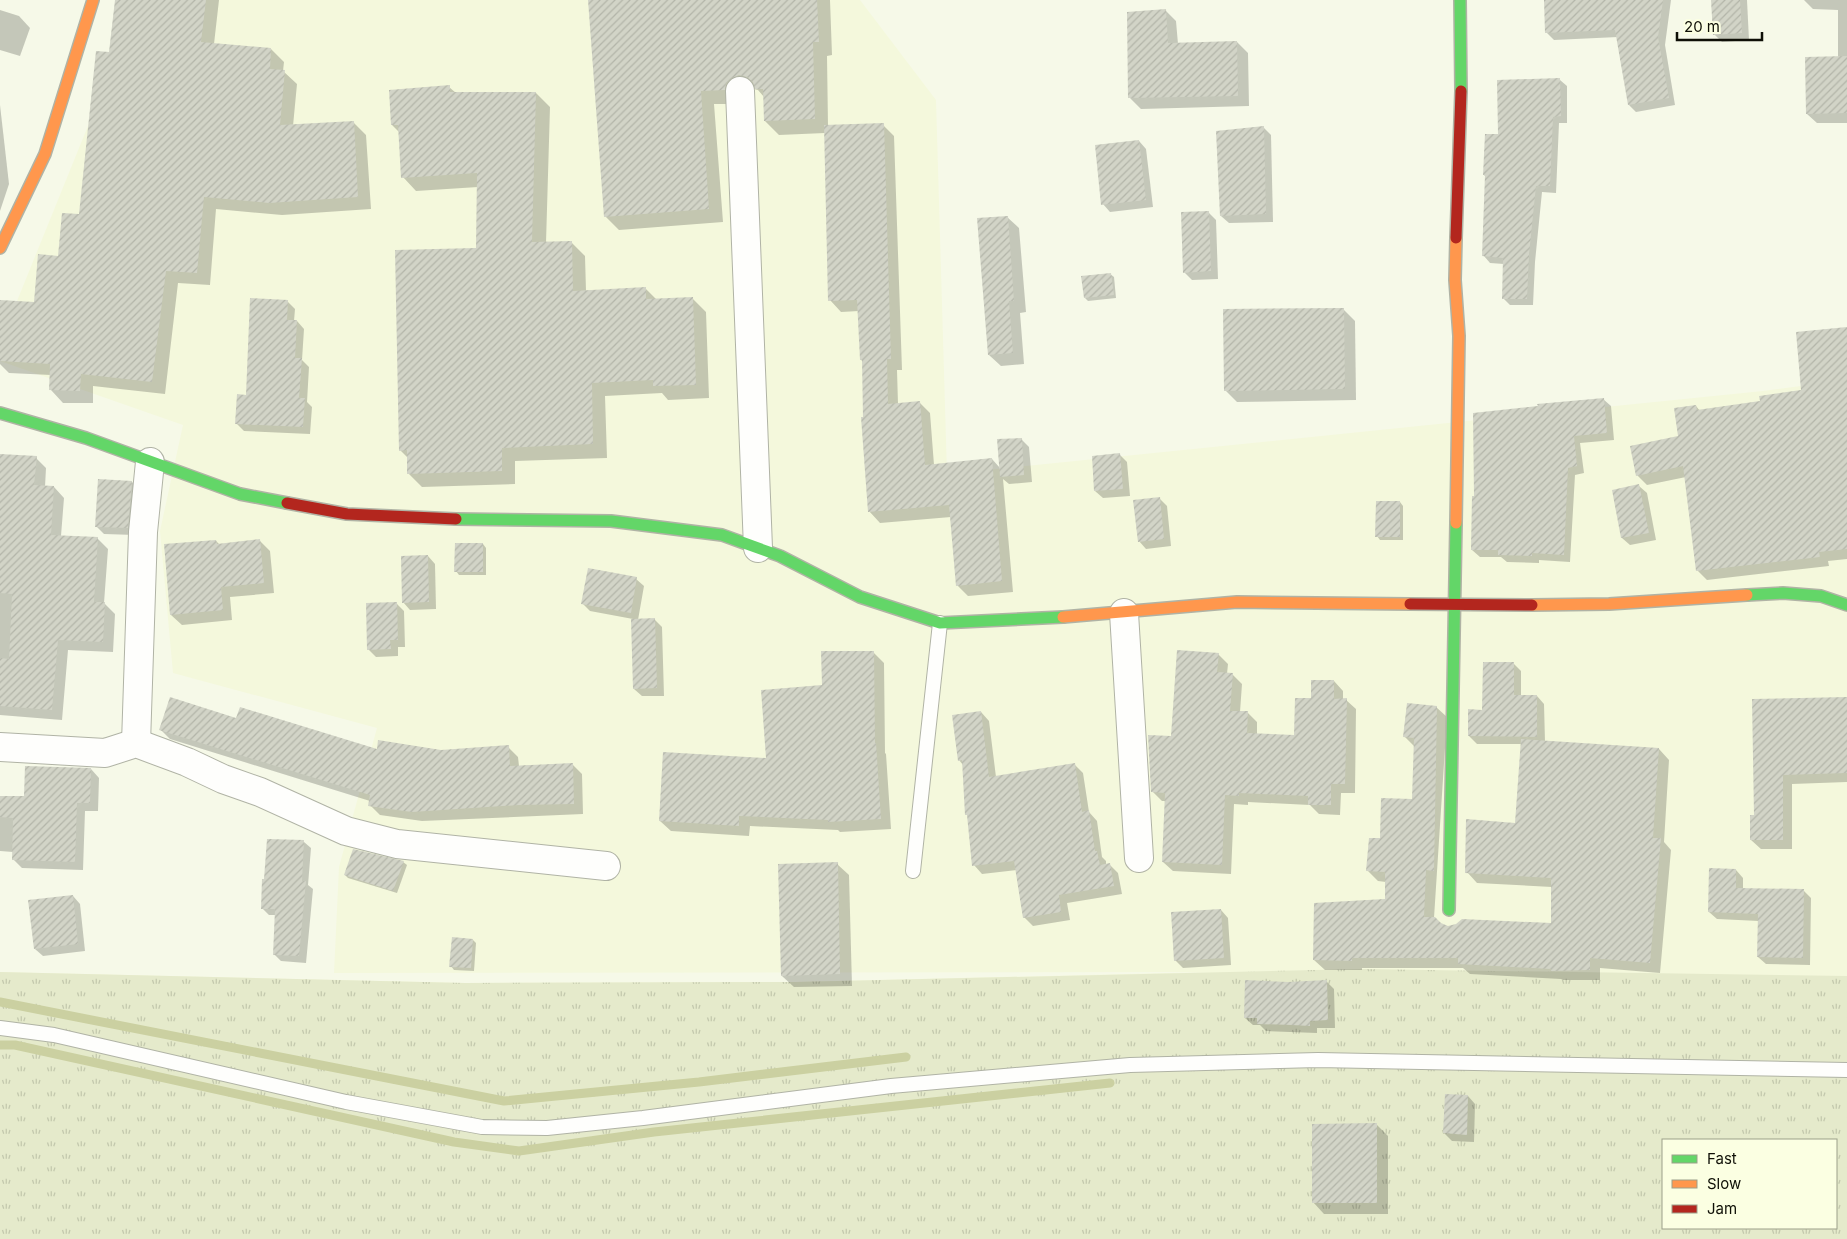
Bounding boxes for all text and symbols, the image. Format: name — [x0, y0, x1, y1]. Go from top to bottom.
scale bar — [1677, 10, 1762, 42]
text: 20 m — [1684, 17, 1720, 36]
legend — [1662, 1139, 1837, 1229]
text: Fast — [1707, 1149, 1737, 1168]
text: Slow — [1707, 1174, 1741, 1193]
text: Jam — [1707, 1199, 1737, 1218]

